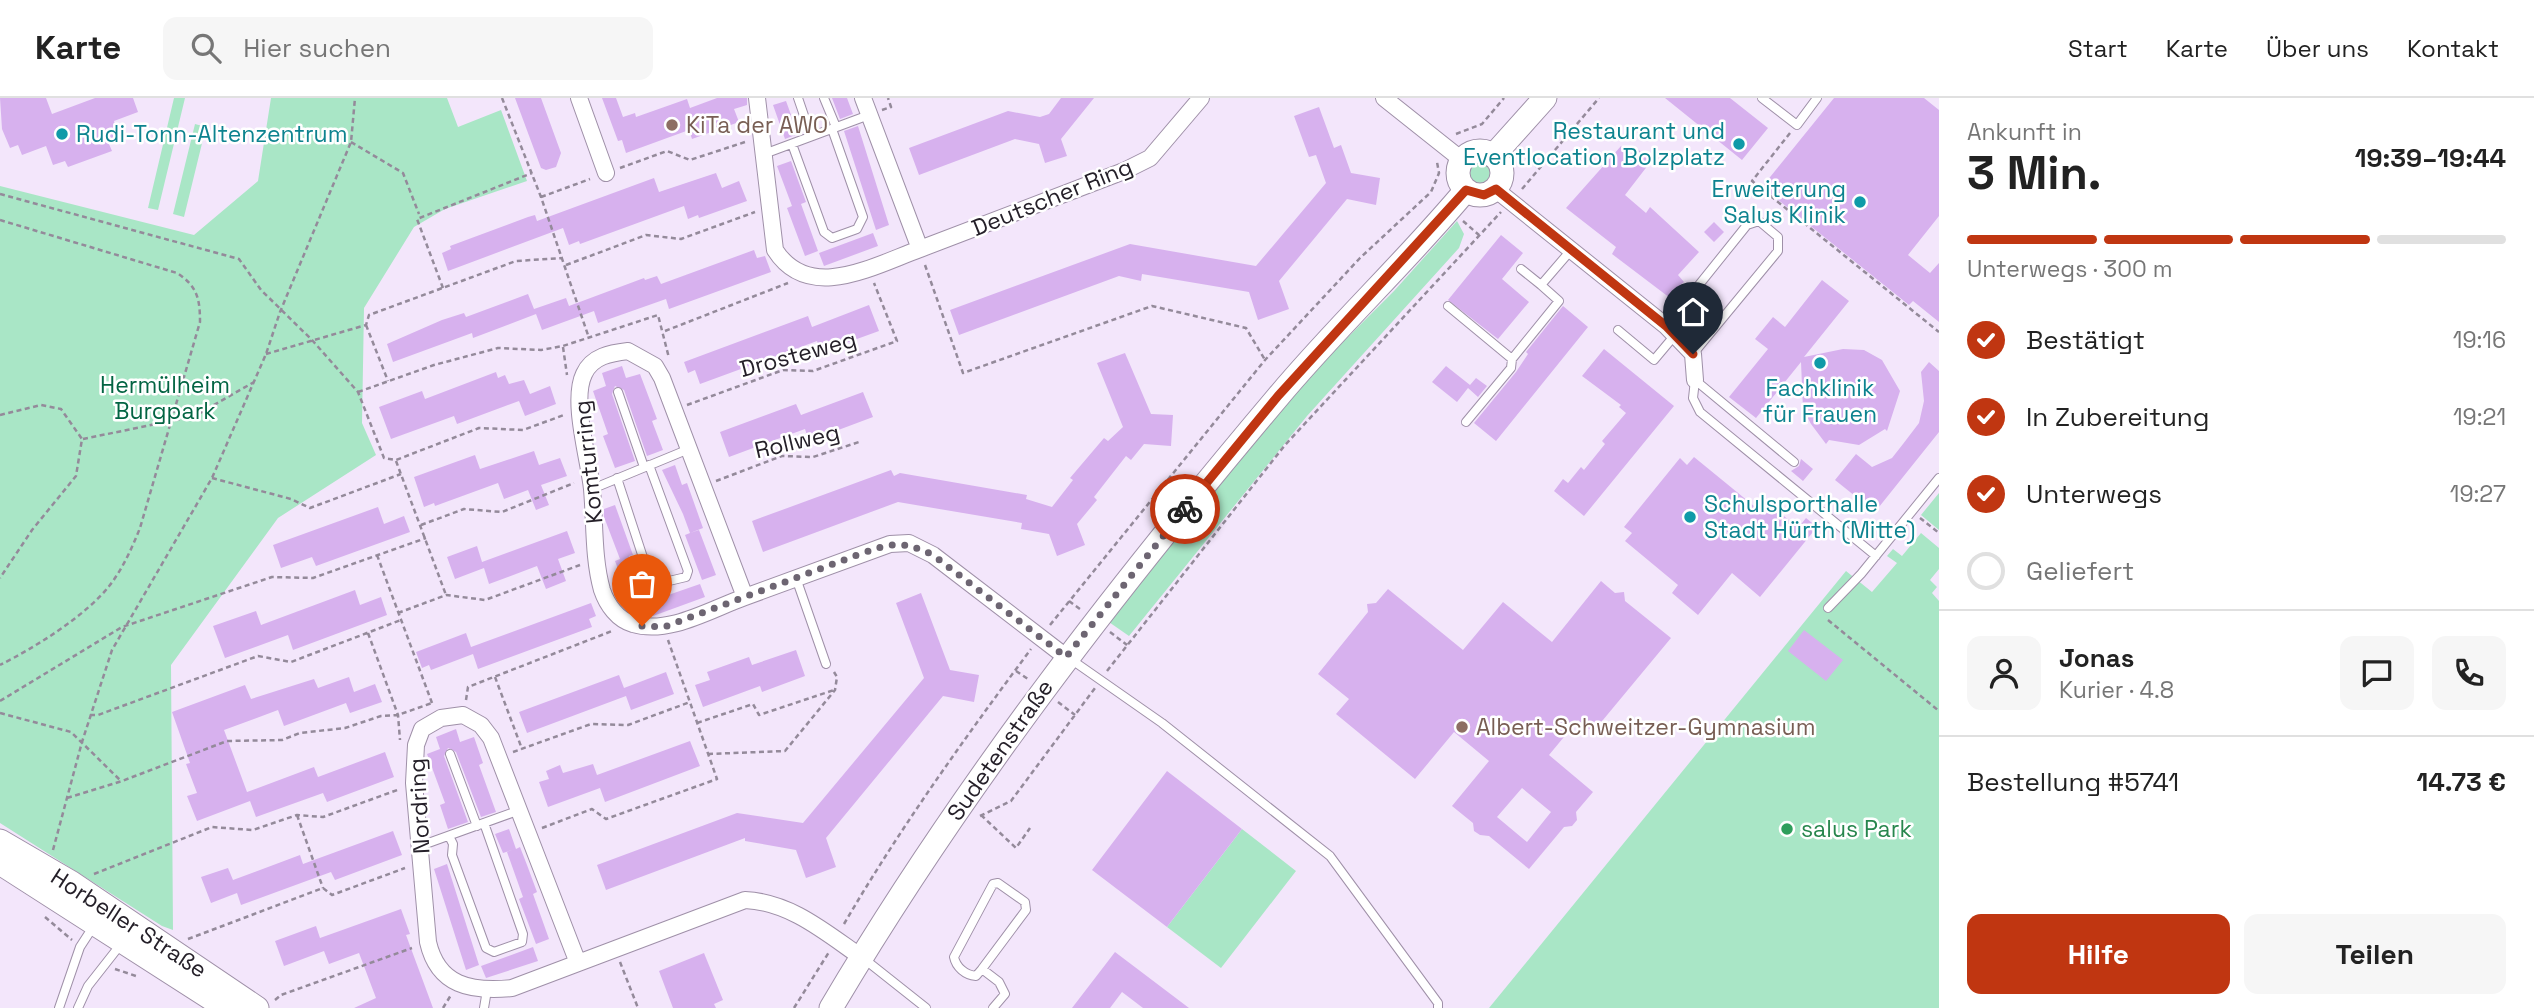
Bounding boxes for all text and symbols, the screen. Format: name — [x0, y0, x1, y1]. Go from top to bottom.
search box — [163, 17, 653, 80]
text: Karte — [35, 27, 121, 69]
icon: search — [187, 29, 225, 67]
text: Hier suchen — [243, 31, 391, 65]
text: Start — [2068, 33, 2128, 64]
text: Karte — [2166, 33, 2228, 64]
text: Über uns — [2266, 33, 2369, 64]
text: Kontakt — [2407, 33, 2499, 64]
place label: KiTa der AWO — [686, 110, 828, 140]
place label: Restaurant und Eventlocation Bolzplatz — [1463, 116, 1725, 172]
marker: KiTa der AWO — [664, 117, 680, 133]
text: Ankunft in — [1967, 117, 2082, 147]
place label: Rudi-Tonn-Altenzentrum — [76, 119, 347, 149]
marker: Rudi-Tonn-Altenzentrum — [54, 126, 70, 142]
marker: Restaurant und Eventlocation Bolzplatz — [1731, 136, 1747, 152]
text: 19:39–19:44 — [2355, 141, 2506, 175]
text: 3 Min. — [1967, 144, 2102, 202]
street label: Deutscher Ring — [967, 151, 1137, 243]
place label: Erweiterung Salus Klinik — [1712, 174, 1846, 230]
marker: Erweiterung Salus Klinik — [1852, 194, 1868, 210]
text: Unterwegs · 300 m — [1967, 254, 2172, 284]
pin — [1663, 282, 1723, 354]
icon: home — [1674, 293, 1712, 331]
icon: check — [1967, 321, 2005, 359]
text: Bestätigt — [2026, 323, 2145, 357]
street label: Drosteweg — [736, 324, 860, 384]
text: 19:16 — [2453, 325, 2506, 355]
marker: Fachklinik für Frauen — [1812, 355, 1828, 371]
park label: Hermülheim Burgpark — [100, 370, 230, 426]
place label: Fachklinik für Frauen — [1763, 373, 1877, 429]
icon: check — [1967, 398, 2005, 436]
street label: Komturring — [567, 399, 609, 525]
text: In Zubereitung — [2026, 400, 2210, 434]
text: 19:21 — [2453, 402, 2506, 432]
street label: Rollweg — [751, 417, 843, 465]
courier — [1150, 474, 1220, 544]
icon: check — [1967, 475, 2005, 513]
text: Unterwegs — [2026, 477, 2162, 511]
text: 19:27 — [2450, 479, 2506, 509]
place label: Schulsporthalle Stadt Hürth (Mitte) — [1704, 489, 1915, 545]
icon: bike — [1166, 490, 1204, 528]
marker: Schulsporthalle Stadt Hürth (Mitte) — [1682, 509, 1698, 525]
pin — [612, 554, 672, 626]
text: Geliefert — [2026, 554, 2134, 588]
icon: bag — [623, 565, 661, 603]
button: person — [1967, 636, 2041, 710]
button: chat — [2340, 636, 2414, 710]
button: phone — [2432, 636, 2506, 710]
text: Jonas — [2059, 641, 2134, 675]
street label: Sudetenstraße — [940, 673, 1060, 827]
text: Kurier · 4.8 — [2059, 675, 2174, 705]
place label: Albert-Schweitzer-Gymnasium — [1476, 712, 1815, 742]
marker: Albert-Schweitzer-Gymnasium — [1454, 719, 1470, 735]
street label: Nordring — [402, 757, 436, 855]
text: Bestellung #5741 — [1967, 765, 2179, 799]
text: 14.73 € — [2416, 765, 2506, 799]
place label: salus Park — [1801, 814, 1912, 844]
marker: salus Park — [1779, 821, 1795, 837]
street label: Horbeller Straße — [45, 861, 213, 985]
button: Hilfe — [1967, 914, 2230, 994]
button: Teilen — [2244, 914, 2506, 994]

